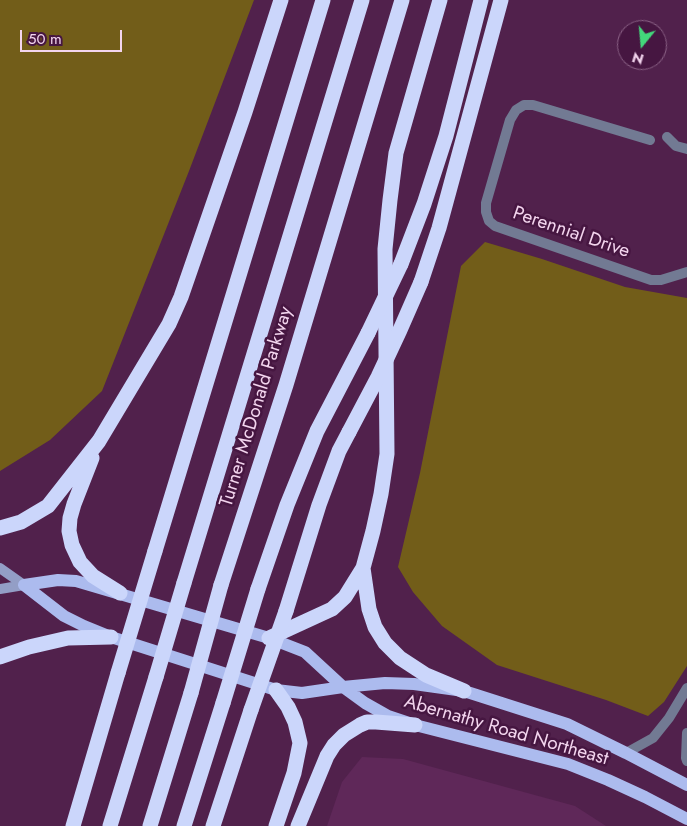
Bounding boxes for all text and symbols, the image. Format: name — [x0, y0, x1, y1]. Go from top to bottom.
scale bar — [22, 20, 125, 52]
north arrow — [617, 20, 667, 70]
text: 50 m — [28, 28, 62, 50]
text: N — [630, 47, 646, 70]
street label: Perennial Drive — [510, 202, 632, 264]
street label: Turner McDonald Parkway — [216, 304, 298, 510]
street label: Abernathy Road Northeast — [401, 691, 611, 771]

